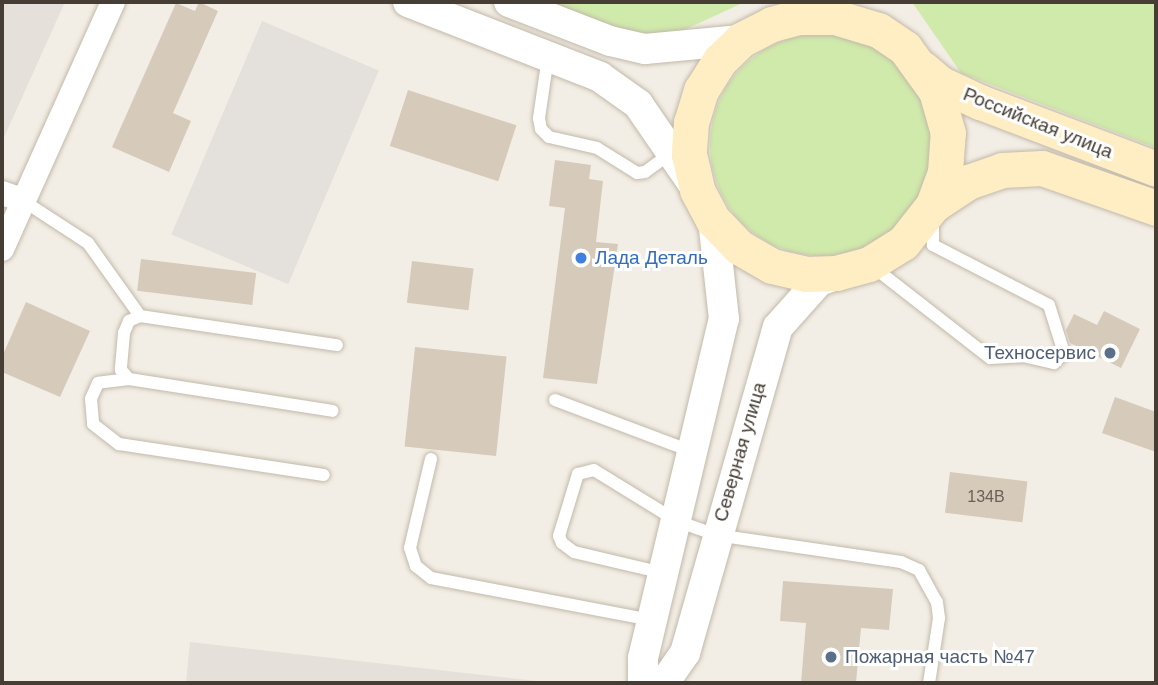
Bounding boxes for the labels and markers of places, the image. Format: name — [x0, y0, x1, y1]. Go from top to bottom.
place label: Лада Деталь — [595, 247, 708, 269]
marker: Лада Деталь — [573, 250, 589, 266]
place label: Техносервис — [984, 342, 1096, 364]
marker: Техносервис — [1102, 345, 1118, 361]
place label: Пожарная часть №47 — [845, 646, 1035, 668]
marker: Пожарная часть №47 — [823, 649, 839, 665]

